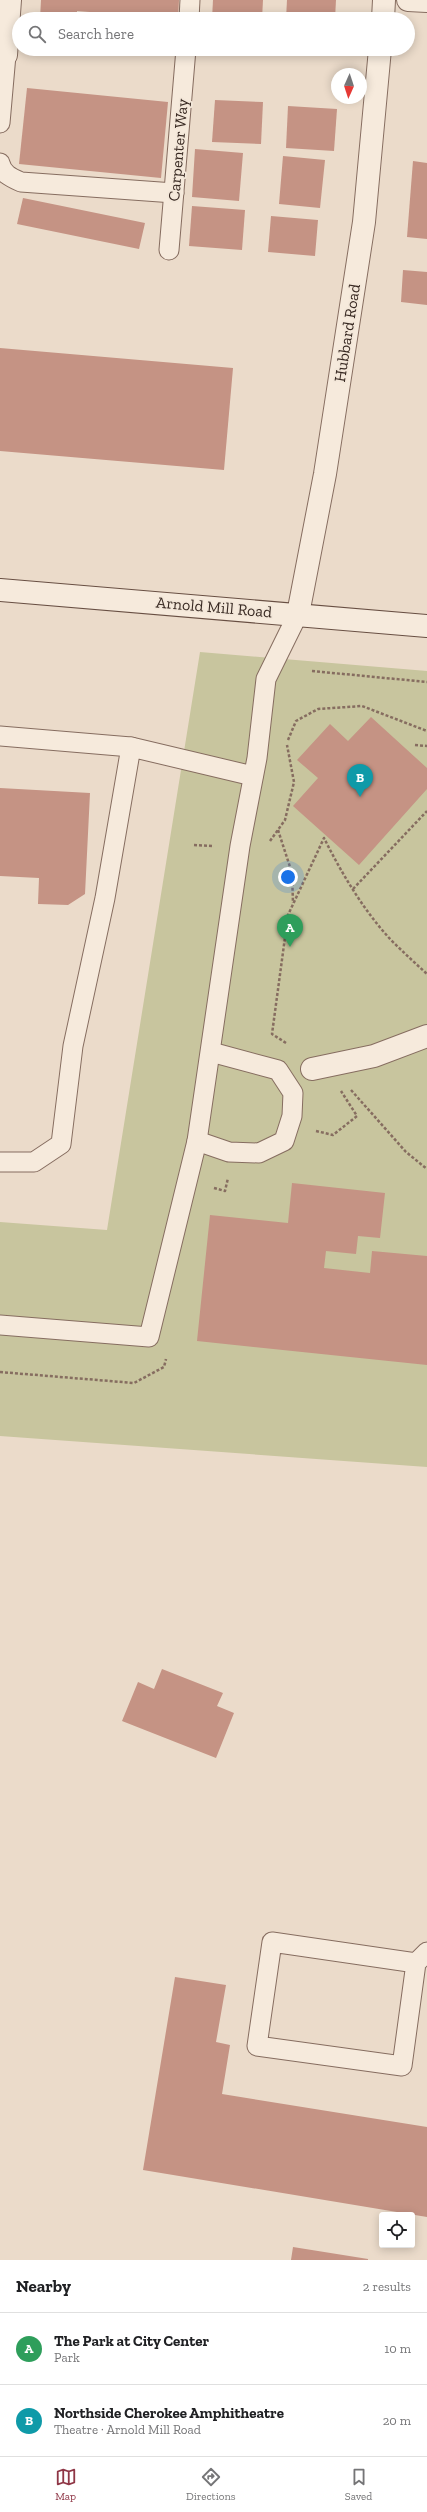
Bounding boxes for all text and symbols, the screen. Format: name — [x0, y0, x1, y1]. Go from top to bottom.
search box — [12, 12, 415, 56]
icon: search — [26, 23, 48, 45]
text: Search here — [58, 25, 134, 43]
north arrow — [331, 68, 367, 104]
street label: Carpenter Way — [164, 97, 192, 202]
street label: Hubbard Road — [330, 282, 364, 383]
street label: Arnold Mill Road — [155, 592, 273, 622]
pin: B — [347, 764, 373, 797]
your location — [278, 867, 298, 887]
pin: A — [277, 914, 303, 947]
map controls — [379, 2212, 415, 2248]
button: locate — [379, 2212, 415, 2248]
text: Nearby — [16, 2276, 71, 2296]
text: 2 results — [363, 2279, 411, 2294]
text: The Park at City Center — [54, 2332, 209, 2350]
text: A — [25, 2341, 33, 2356]
text: 10 m — [384, 2341, 411, 2356]
text: Park — [54, 2350, 80, 2365]
text: Northside Cherokee Amphitheatre — [54, 2404, 284, 2422]
text: B — [25, 2413, 33, 2428]
text: 20 m — [383, 2413, 411, 2428]
text: Theatre · Arnold Mill Road — [54, 2422, 201, 2437]
tab: Map — [55, 2466, 77, 2503]
tab: Directions — [186, 2466, 236, 2503]
tab: Saved — [345, 2466, 372, 2503]

